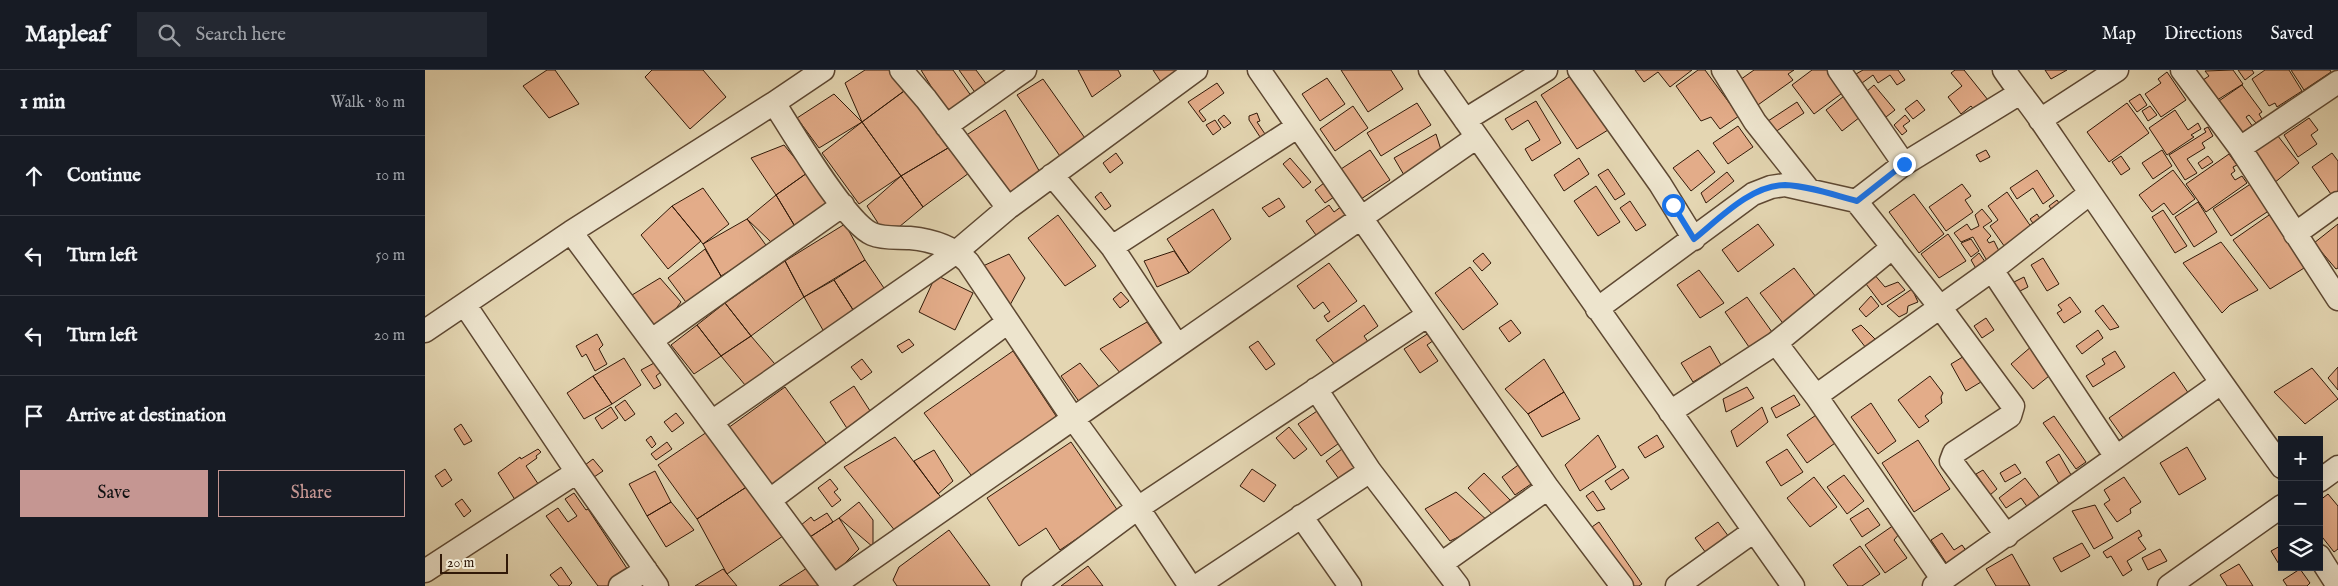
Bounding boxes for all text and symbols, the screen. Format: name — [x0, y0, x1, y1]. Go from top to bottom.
search box — [137, 12, 487, 57]
text: Mapleaf — [25, 19, 107, 50]
icon: search — [155, 21, 183, 49]
text: Search here — [195, 23, 286, 47]
text: Map — [2102, 23, 2136, 46]
text: Directions — [2164, 23, 2242, 46]
text: Saved — [2270, 23, 2313, 46]
text: 1 min — [20, 89, 65, 116]
text: Walk · 80 m — [330, 93, 405, 113]
route end — [1893, 153, 1916, 176]
icon: ahead — [20, 162, 48, 190]
text: Continue — [67, 164, 141, 188]
text: 10 m — [375, 166, 405, 186]
route start — [1662, 194, 1685, 217]
icon: left — [20, 242, 48, 270]
text: Turn left — [67, 244, 138, 268]
text: 50 m — [376, 246, 405, 266]
icon: left — [20, 322, 48, 350]
text: Turn left — [67, 324, 138, 348]
text: 20 m — [374, 326, 405, 346]
icon: arrive — [20, 402, 48, 430]
text: Arrive at destination — [67, 404, 226, 428]
map controls — [2278, 436, 2323, 571]
button: + — [2278, 436, 2323, 481]
button: Save — [20, 470, 208, 517]
button: Share — [218, 470, 405, 517]
button: − — [2278, 481, 2323, 526]
button: layers — [2278, 526, 2323, 571]
scale bar — [440, 551, 507, 574]
text: 20 m — [447, 554, 474, 572]

